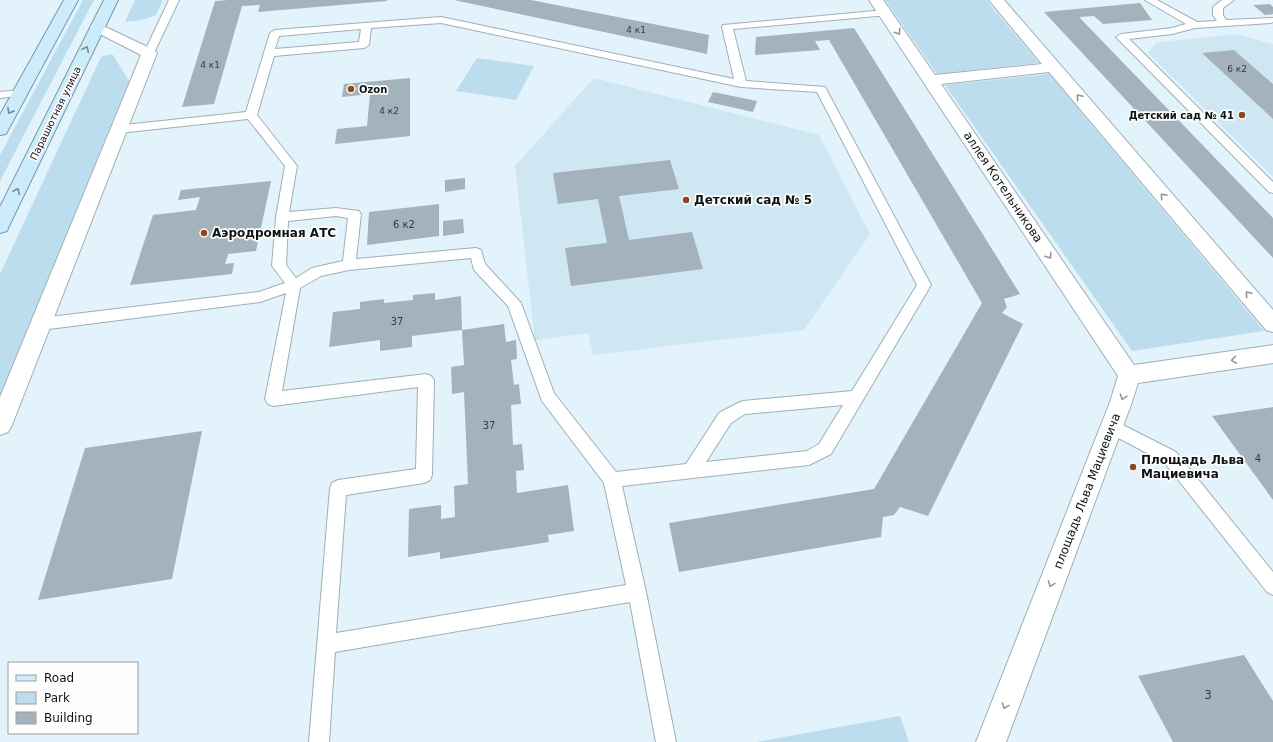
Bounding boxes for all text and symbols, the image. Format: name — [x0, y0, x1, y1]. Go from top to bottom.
house number: 4 к1 — [626, 25, 646, 35]
one-way arrow — [893, 28, 901, 35]
one-way arrow — [81, 46, 89, 54]
house number: 4 к1 — [200, 60, 220, 70]
street label: Парашютная улица — [28, 64, 83, 162]
house number: 6 к2 — [1227, 64, 1247, 74]
marker: Ozon — [346, 84, 356, 94]
place label: Ozon — [359, 84, 387, 95]
one-way arrow — [1076, 94, 1083, 101]
house number: 4 к2 — [379, 106, 399, 116]
one-way arrow — [8, 107, 15, 114]
place label: Детский сад № 41 — [1129, 110, 1234, 121]
marker: Детский сад № 41 — [1237, 110, 1247, 120]
street label: аллея Котельникова — [961, 129, 1045, 245]
one-way arrow — [12, 188, 20, 196]
place label: Детский сад № 5 — [694, 193, 812, 207]
one-way arrow — [1161, 193, 1168, 200]
marker: Детский сад № 5 — [681, 195, 691, 205]
house number: 6 к2 — [393, 219, 415, 230]
place label: Аэродромная АТС — [212, 226, 336, 240]
marker: Аэродромная АТС — [199, 228, 209, 238]
one-way arrow — [1044, 252, 1052, 259]
one-way arrow — [1245, 292, 1252, 299]
house number: 37 — [391, 316, 403, 327]
one-way arrow — [1231, 355, 1237, 364]
one-way arrow — [1119, 394, 1128, 401]
street label: площадь Льва Мациевича — [1051, 411, 1123, 571]
house number: 37 — [483, 420, 495, 431]
place label: Площадь Льва Мациевича — [1141, 453, 1244, 481]
house number: 4 — [1255, 453, 1261, 464]
marker: Площадь Льва Мациевича — [1128, 462, 1138, 472]
one-way arrow — [1048, 581, 1056, 588]
legend — [8, 662, 138, 734]
text: Road — [44, 671, 74, 685]
house number: 3 — [1204, 688, 1212, 702]
text: Park — [44, 691, 70, 705]
one-way arrow — [1001, 702, 1010, 709]
text: Building — [44, 711, 93, 725]

